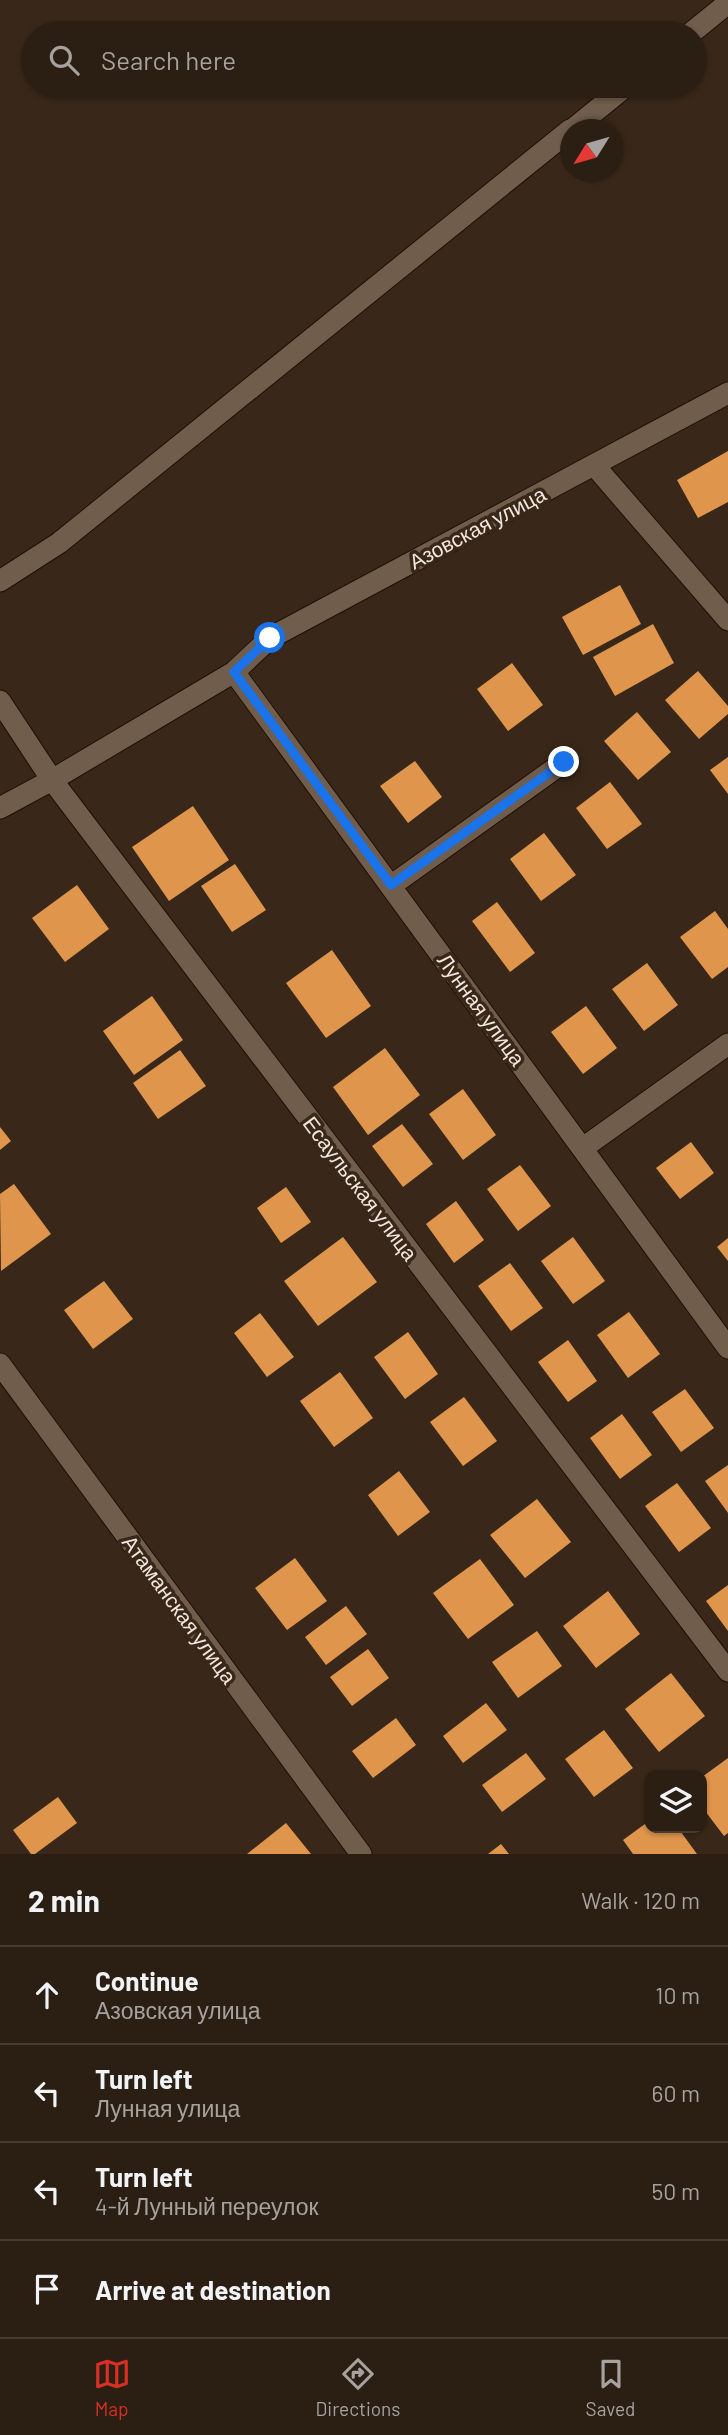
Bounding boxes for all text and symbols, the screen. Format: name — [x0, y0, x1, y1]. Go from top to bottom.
search box — [21, 21, 707, 98]
icon: search — [45, 41, 83, 79]
text: Search here — [101, 44, 236, 75]
north arrow — [560, 119, 623, 182]
street label: Азовская улица — [404, 480, 550, 574]
route start — [254, 622, 285, 653]
route end — [548, 746, 579, 777]
street label: Лунная улица — [433, 948, 531, 1070]
street label: Есаульская улица — [299, 1111, 424, 1265]
street label: Атаманская улица — [118, 1530, 242, 1688]
map controls — [644, 1770, 707, 1833]
button: layers — [644, 1770, 707, 1833]
text: 2 min — [28, 1882, 100, 1918]
text: Walk · 120 m — [581, 1886, 700, 1914]
text: Continue — [95, 1965, 199, 1996]
icon: ahead — [28, 1976, 66, 2014]
text: 10 m — [655, 1981, 700, 2009]
text: Азовская улица — [95, 1996, 261, 2024]
text: Turn left — [95, 2063, 193, 2094]
icon: left — [28, 2074, 66, 2112]
text: 60 m — [652, 2079, 700, 2107]
text: Лунная улица — [95, 2094, 240, 2122]
text: Turn left — [95, 2161, 193, 2192]
icon: left — [28, 2172, 66, 2210]
text: 50 m — [652, 2177, 700, 2205]
text: 4-й Лунный переулок — [95, 2192, 319, 2220]
icon: arrive — [28, 2270, 66, 2308]
text: Arrive at destination — [95, 2274, 331, 2305]
tab: Map — [93, 2355, 131, 2420]
tab: Directions — [316, 2355, 401, 2420]
tab: Saved — [586, 2355, 635, 2420]

